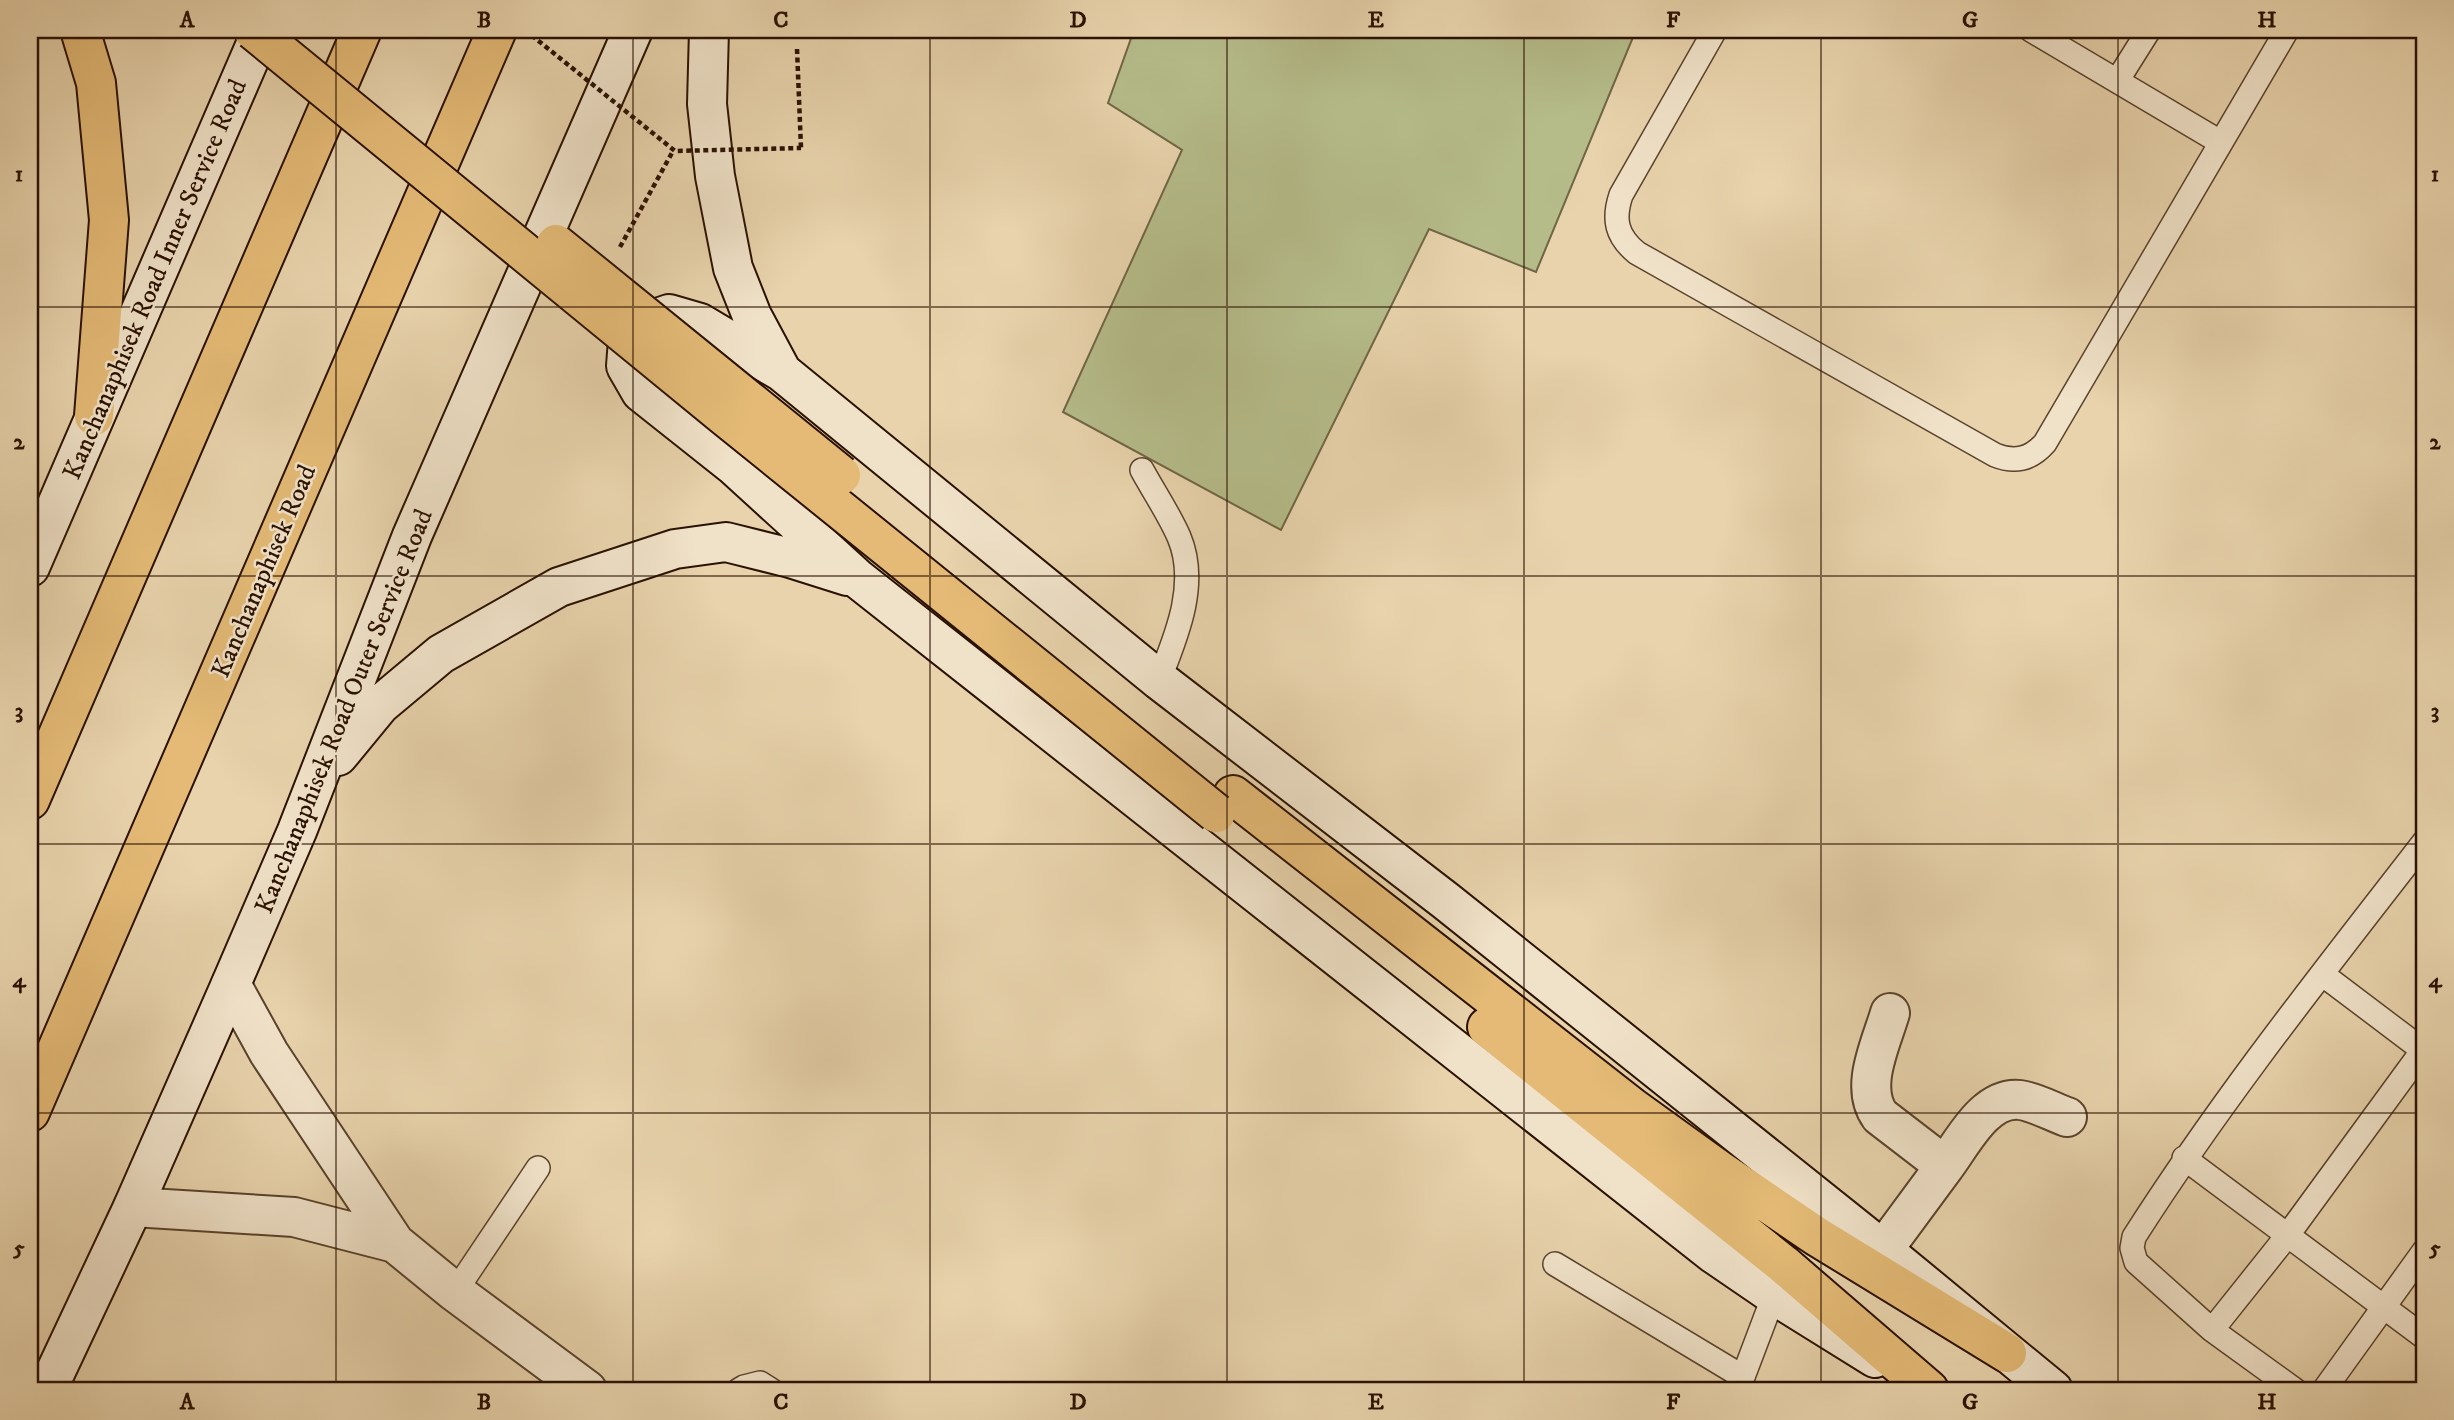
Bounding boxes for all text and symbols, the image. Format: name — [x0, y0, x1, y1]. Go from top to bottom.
text: A — [179, 6, 196, 35]
text: B — [477, 6, 491, 35]
text: C — [773, 6, 789, 35]
text: D — [1069, 6, 1087, 35]
text: E — [1368, 6, 1384, 35]
text: F — [1666, 6, 1681, 35]
text: G — [1962, 6, 1978, 35]
text: H — [2257, 6, 2277, 35]
street label: Kanchanaphisek Road Inner Service Road — [56, 74, 255, 485]
text: 1 — [15, 160, 23, 189]
text: 1 — [2431, 160, 2439, 189]
text: 2 — [13, 428, 25, 457]
text: 2 — [2429, 428, 2441, 457]
street label: Kanchanaphisek Road — [205, 460, 324, 683]
street label: Kanchanaphisek Road Outer Service Road — [248, 505, 441, 919]
text: 3 — [15, 697, 23, 726]
text: 3 — [2431, 697, 2439, 726]
text: 4 — [12, 966, 27, 995]
text: 4 — [2428, 966, 2443, 995]
text: 5 — [12, 1234, 25, 1263]
text: 5 — [2428, 1234, 2441, 1263]
text: A — [179, 1388, 196, 1417]
text: B — [477, 1388, 491, 1417]
text: C — [773, 1388, 789, 1417]
text: D — [1069, 1388, 1087, 1417]
text: E — [1368, 1388, 1384, 1417]
text: F — [1666, 1388, 1681, 1417]
text: G — [1962, 1388, 1978, 1417]
text: H — [2257, 1388, 2277, 1417]

